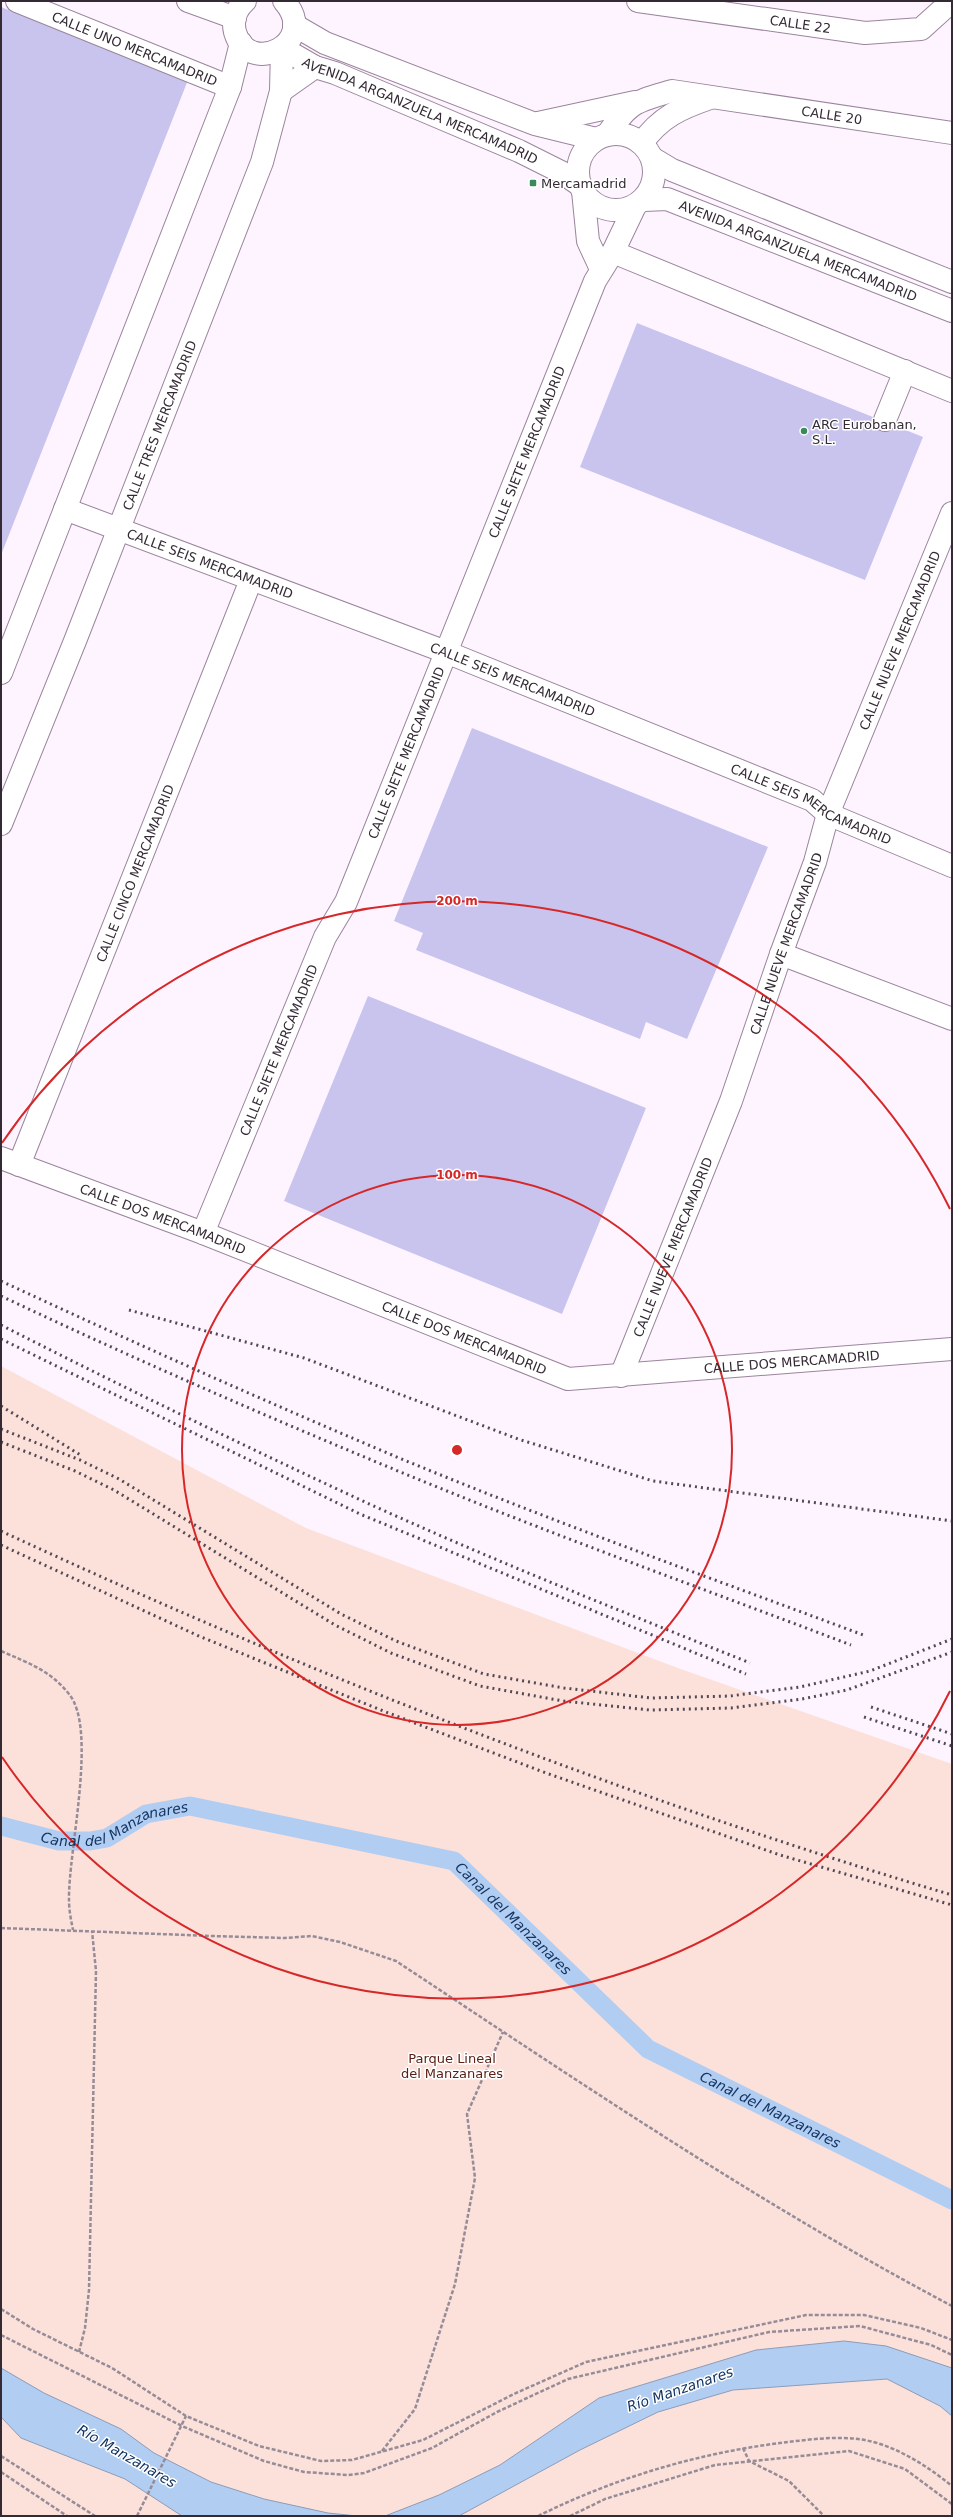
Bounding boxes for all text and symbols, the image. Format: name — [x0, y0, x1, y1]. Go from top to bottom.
street label: CALLE UNO MERCAMADRID — [50, 9, 220, 89]
street label: CALLE 22 — [769, 13, 832, 36]
street label: AVENIDA ARGANZUELA MERCAMADRID — [299, 54, 540, 167]
street label: CALLE 20 — [800, 103, 863, 127]
place label: Mercamadrid — [541, 176, 626, 191]
marker: Mercamadrid — [528, 178, 538, 188]
street label: AVENIDA ARGANZUELA MERCAMADRID — [677, 198, 919, 305]
street label: CALLE TRES MERCAMADRID — [120, 338, 200, 513]
street label: CALLE SIETE MERCAMADRID — [486, 364, 568, 540]
place label: ARC Eurobanan, S.L. — [812, 417, 917, 447]
marker: ARC Eurobanan, S.L. — [799, 426, 809, 436]
street label: CALLE SEIS MERCAMADRID — [125, 526, 295, 602]
street label: CALLE NUEVE MERCAMADRID — [856, 549, 944, 732]
street label: CALLE SEIS MERCAMADRID — [428, 640, 597, 719]
street label: CALLE SIETE MERCAMADRID — [365, 664, 448, 841]
street label: CALLE SEIS MERCAMADRID — [728, 761, 894, 848]
street label: CALLE CINCO MERCAMADRID — [93, 782, 177, 964]
street label: CALLE NUEVE MERCAMADRID — [747, 851, 825, 1037]
text: 200 m — [436, 894, 478, 908]
street label: CALLE SIETE MERCAMADRID — [237, 962, 321, 1138]
street label: CALLE NUEVE MERCAMADRID — [630, 1155, 716, 1339]
text: 100 m — [436, 1168, 478, 1182]
street label: CALLE DOS MERCAMADRID — [78, 1181, 248, 1257]
street label: CALLE DOS MERCAMADRID — [380, 1298, 549, 1378]
street label: CALLE DOS MERCAMADRID — [703, 1348, 880, 1376]
centre of rings — [450, 1443, 464, 1457]
water label: Canal del Manzanares — [39, 1799, 189, 1849]
water label: Canal del Manzanares — [452, 1859, 574, 1978]
park label: Parque Lineal del Manzanares — [401, 2051, 503, 2081]
water label: Canal del Manzanares — [697, 2068, 843, 2151]
water label: Río Manzanares — [625, 2363, 735, 2415]
water label: Río Manzanares — [75, 2421, 179, 2491]

